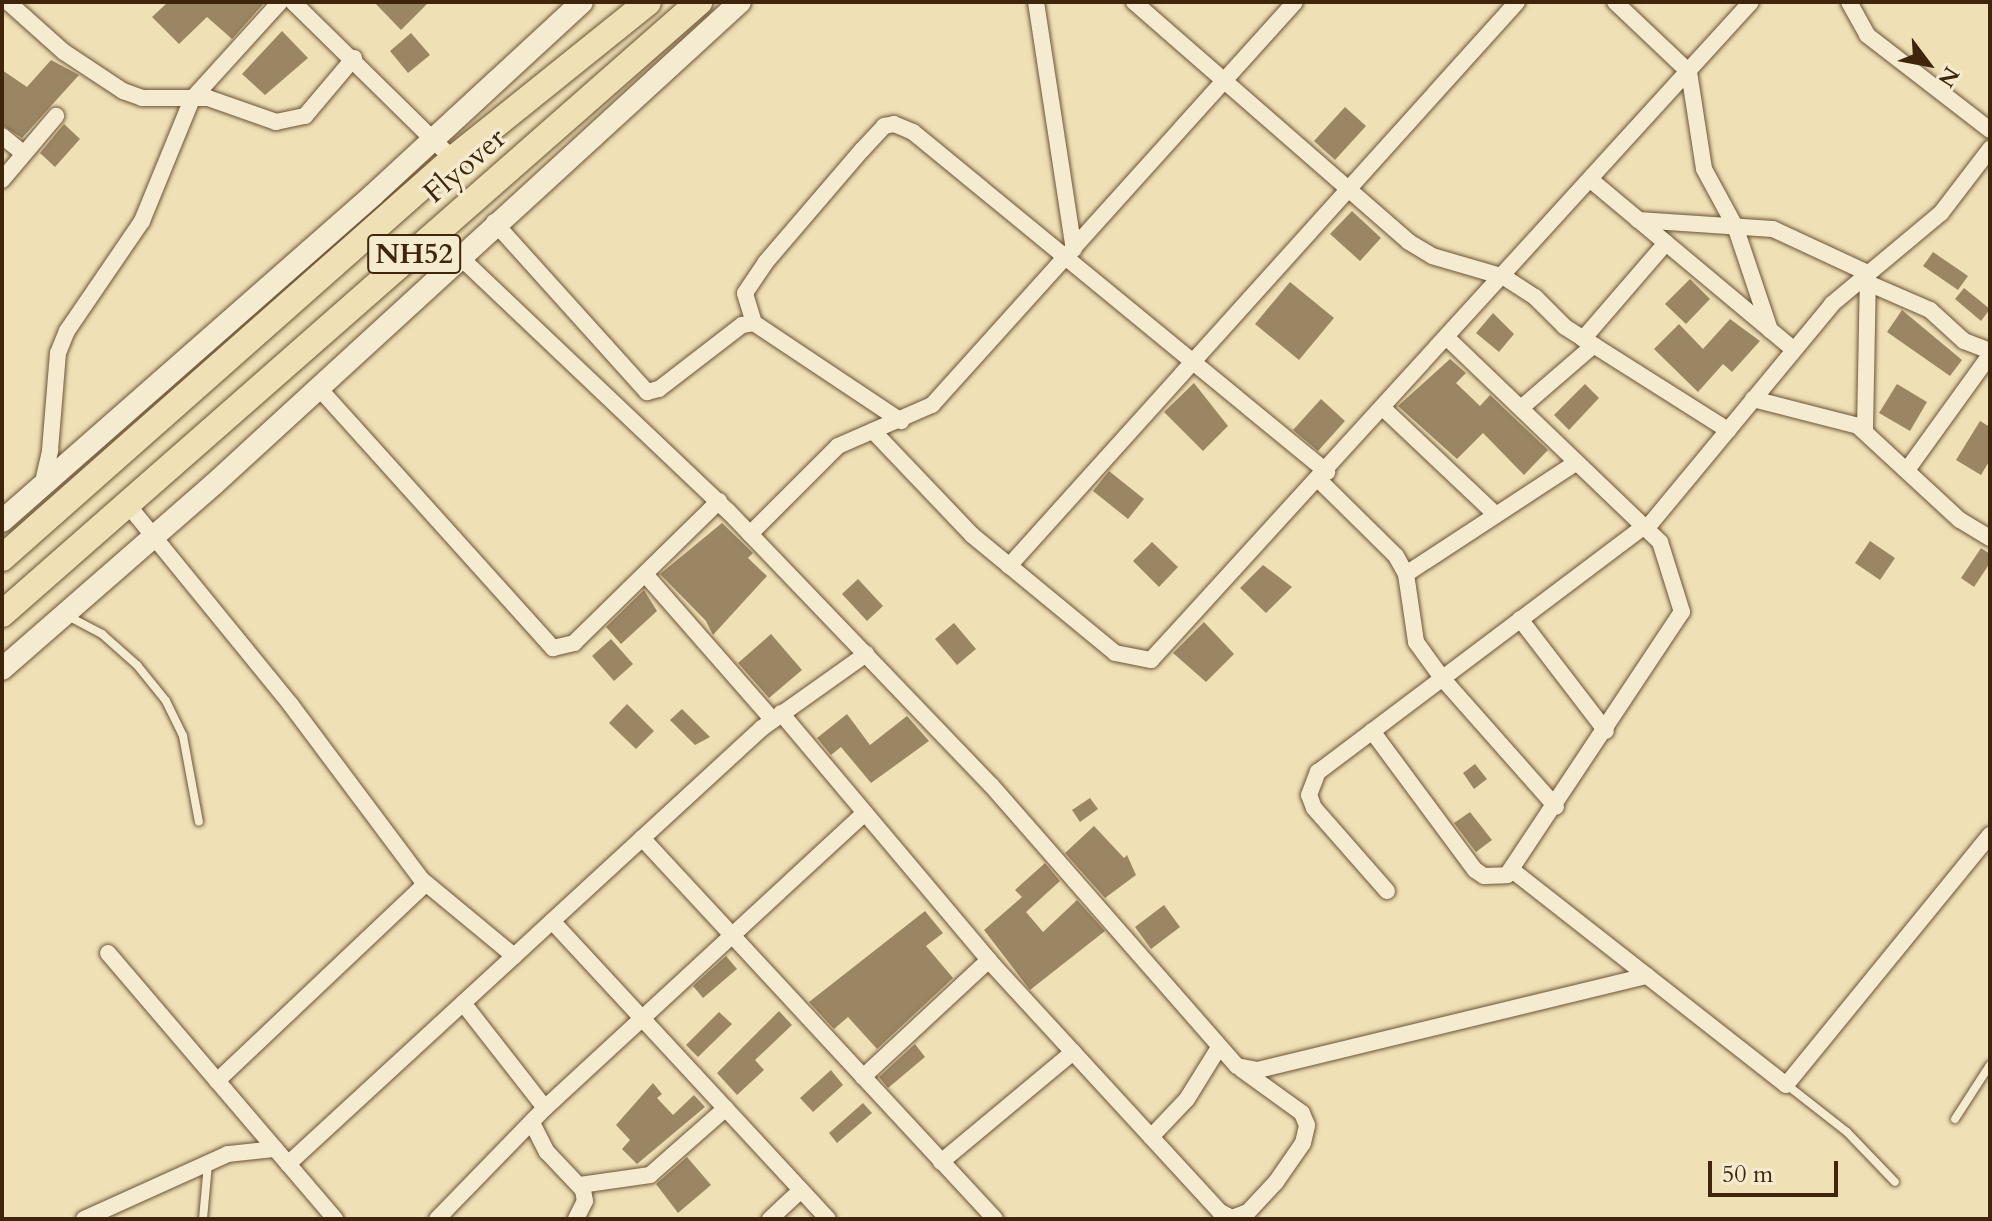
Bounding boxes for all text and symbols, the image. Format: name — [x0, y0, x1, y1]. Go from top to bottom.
north arrow — [1888, 24, 1968, 104]
text: N — [1931, 61, 1966, 93]
street label: Flyover — [417, 121, 513, 211]
road number: NH52 — [366, 230, 462, 278]
scale bar — [1712, 1145, 1842, 1195]
text: 50 m — [1722, 1158, 1773, 1191]

